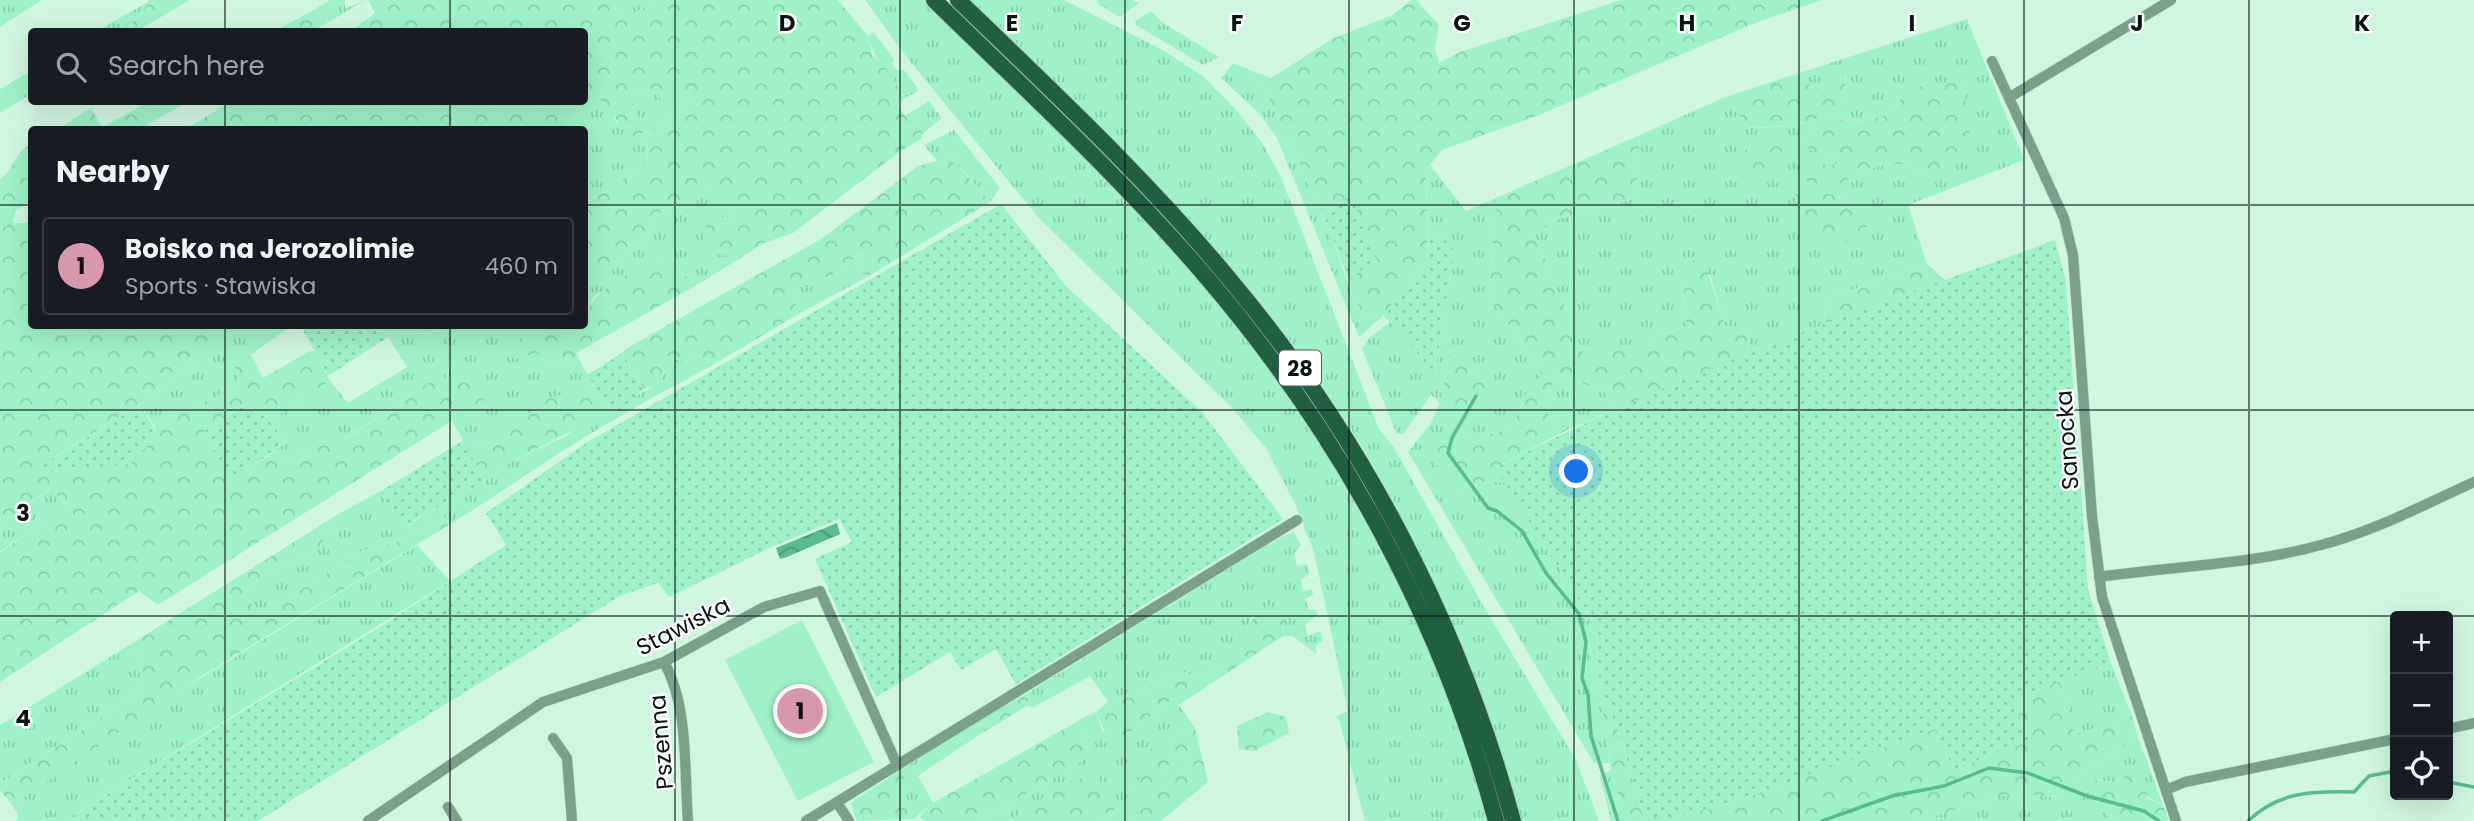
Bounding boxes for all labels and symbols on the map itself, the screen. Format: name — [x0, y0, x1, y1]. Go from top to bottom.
text: D — [779, 7, 795, 39]
text: E — [1006, 7, 1018, 39]
text: F — [1231, 7, 1243, 39]
text: G — [1453, 7, 1471, 39]
text: H — [1679, 7, 1695, 39]
text: I — [1909, 7, 1915, 39]
text: J — [2130, 7, 2144, 39]
text: K — [2354, 7, 2370, 39]
road number: 28 — [1279, 350, 1321, 386]
street label: Sanocka — [2048, 389, 2086, 491]
your location — [1559, 454, 1593, 488]
text: 3 — [16, 497, 30, 529]
street label: Stawiska — [631, 589, 735, 663]
pin: 1 — [777, 685, 823, 737]
street label: Pszenna — [641, 693, 681, 791]
text: 4 — [15, 702, 31, 734]

